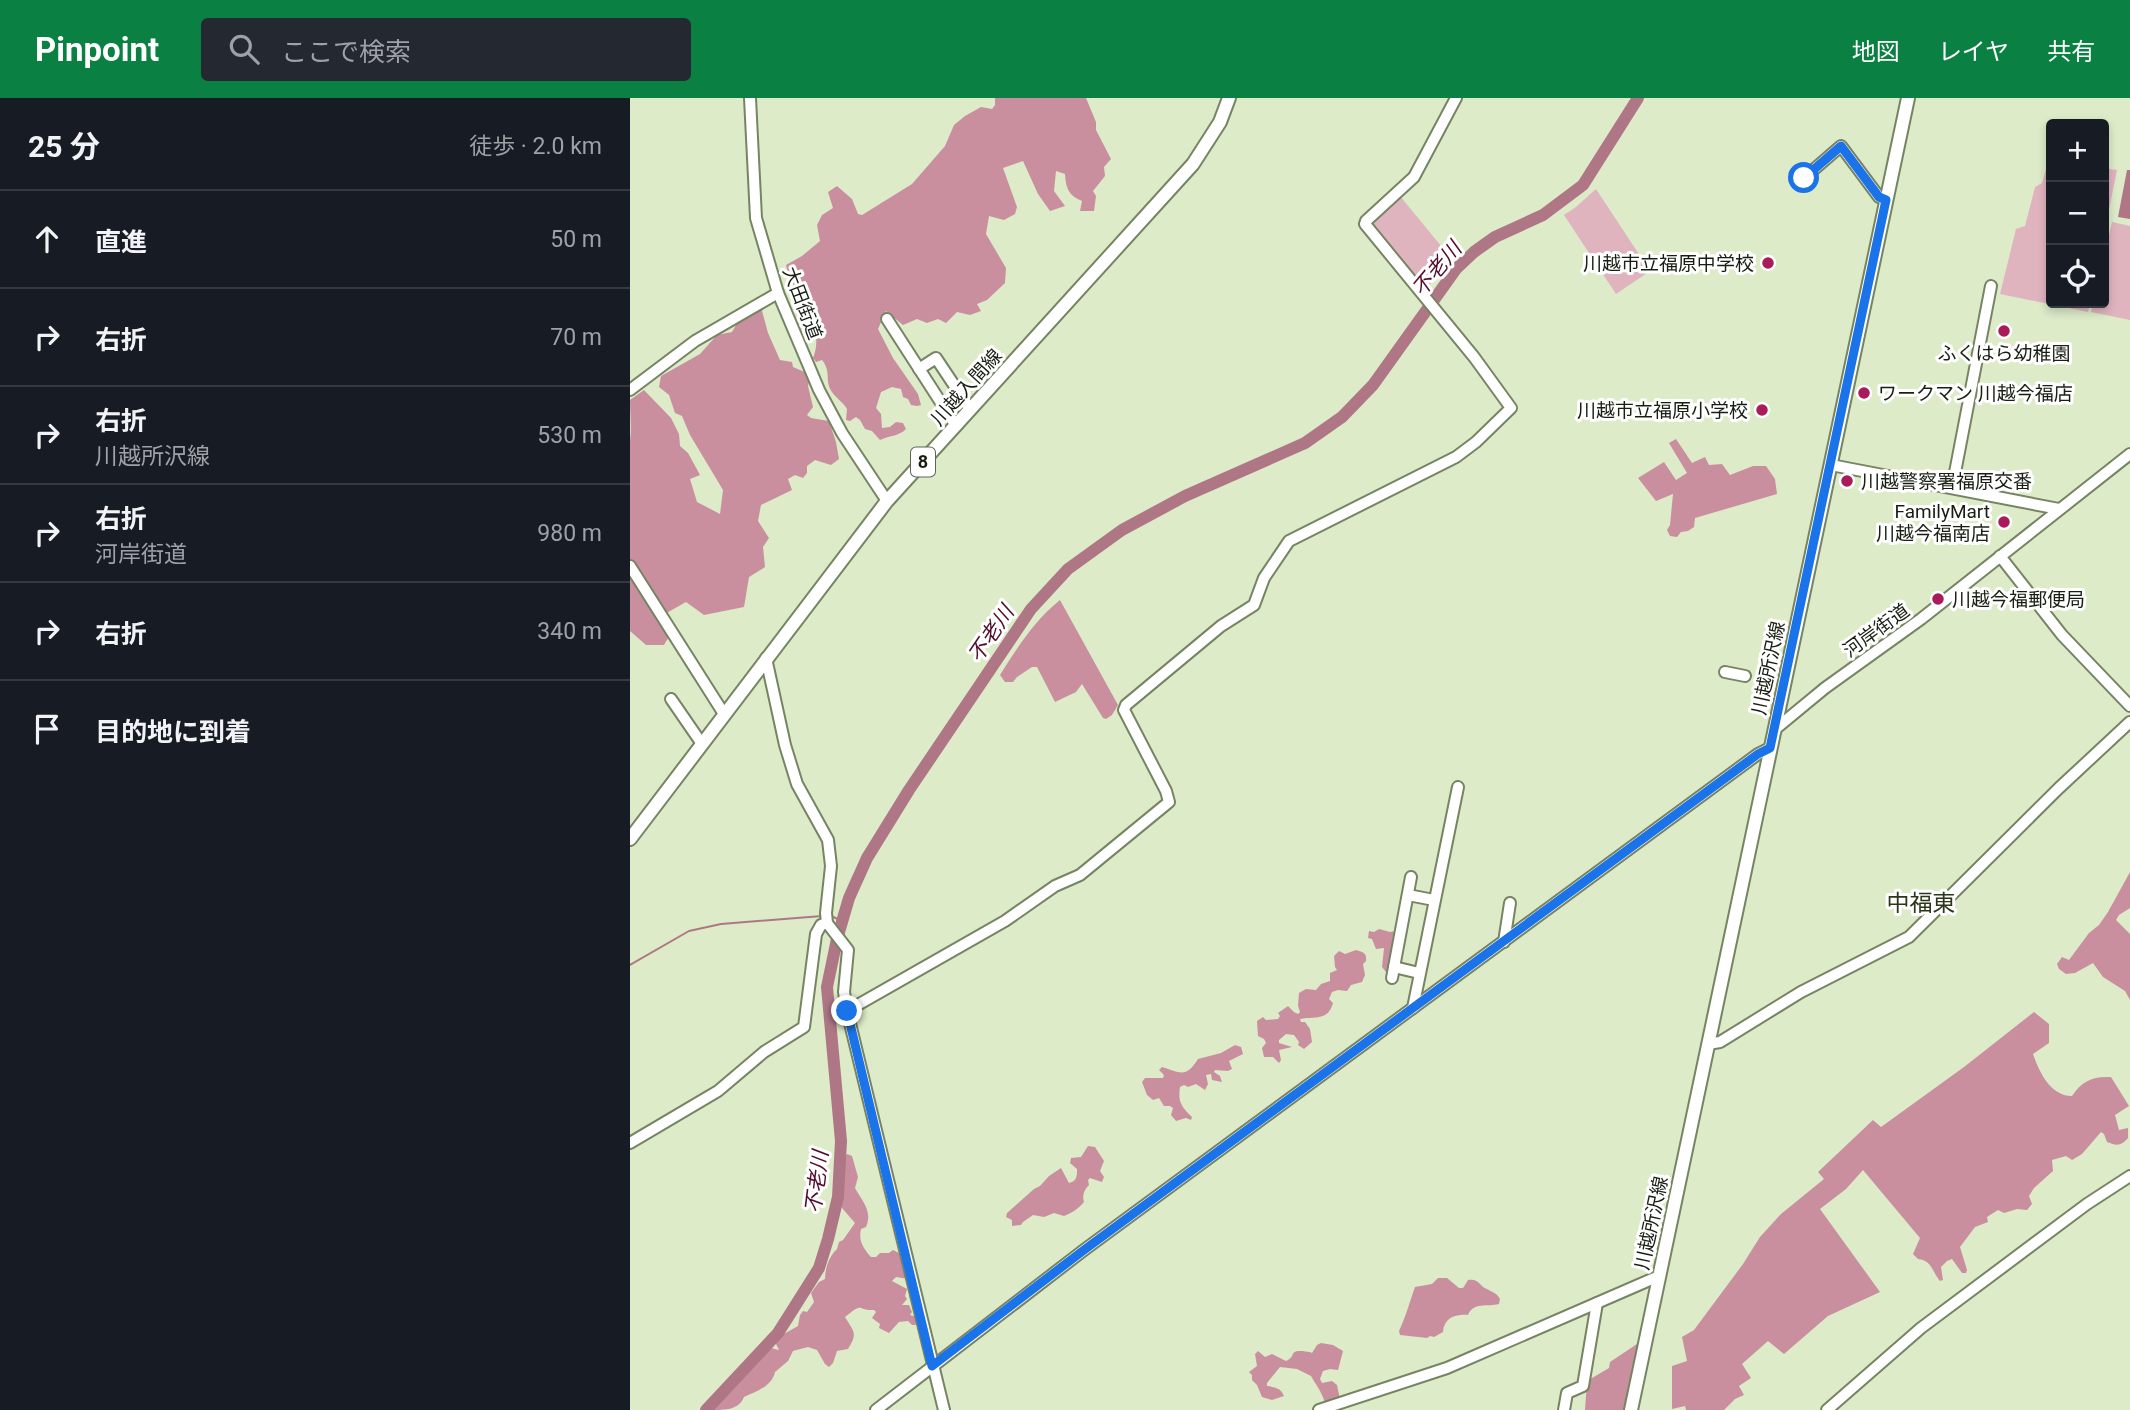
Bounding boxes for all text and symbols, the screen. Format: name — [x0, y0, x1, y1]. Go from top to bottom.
search box — [201, 18, 691, 81]
text: Pinpoint — [35, 30, 159, 69]
icon: search — [225, 30, 263, 68]
text: ここで検索 — [281, 37, 411, 67]
text: 地図 — [1852, 38, 1900, 66]
text: レイヤ — [1938, 38, 2009, 66]
text: 共有 — [2047, 38, 2095, 66]
map controls — [2046, 119, 2109, 308]
button: + — [2046, 119, 2109, 182]
text: 25 分 — [28, 129, 100, 164]
text: 徒歩 · 2.0 km — [469, 133, 602, 160]
route start — [1788, 162, 1819, 193]
button: − — [2046, 182, 2109, 245]
icon: ahead — [28, 220, 66, 258]
text: 50 m — [550, 226, 602, 253]
text: 直進 — [95, 227, 147, 257]
water label: 不老川 — [1408, 236, 1468, 301]
button: locate — [2046, 245, 2109, 308]
place label: 川越市立福原中学校 — [1583, 252, 1754, 275]
marker: 川越市立福原中学校 — [1760, 255, 1776, 271]
street label: 大田街道 — [778, 264, 827, 343]
icon: right — [28, 318, 66, 356]
marker: ふくはら幼稚園 — [1996, 323, 2012, 339]
text: 70 m — [550, 324, 602, 351]
text: 右折 — [95, 325, 147, 355]
place label: ふくはら幼稚園 — [1937, 342, 2071, 365]
street label: 川越入間線 — [926, 344, 1007, 430]
place label: ワークマン 川越今福店 — [1878, 382, 2073, 405]
marker: ワークマン 川越今福店 — [1856, 385, 1872, 401]
place label: 川越市立福原小学校 — [1577, 399, 1748, 422]
marker: 川越市立福原小学校 — [1754, 402, 1770, 418]
text: 右折 — [95, 406, 147, 436]
icon: right — [28, 416, 66, 454]
text: 530 m — [537, 422, 602, 449]
text: 川越所沢線 — [95, 443, 210, 470]
road number: 8 — [911, 448, 935, 476]
place label: 川越警察署福原交番 — [1861, 470, 2032, 493]
marker: 川越警察署福原交番 — [1839, 473, 1855, 489]
place label: FamilyMart 川越今福南店 — [1876, 500, 1990, 545]
text: 右折 — [95, 504, 147, 534]
icon: right — [28, 514, 66, 552]
marker: FamilyMart 川越今福南店 — [1996, 514, 2012, 530]
text: 980 m — [537, 520, 602, 547]
text: 河岸街道 — [95, 541, 187, 568]
place label: 川越今福郵便局 — [1952, 588, 2085, 611]
marker: 川越今福郵便局 — [1930, 591, 1946, 607]
street label: 河岸街道 — [1839, 599, 1914, 662]
water label: 不老川 — [963, 600, 1020, 667]
icon: right — [28, 612, 66, 650]
text: 340 m — [537, 618, 602, 645]
text: 右折 — [95, 619, 147, 649]
street label: 川越所沢線 — [1747, 619, 1790, 717]
icon: arrive — [28, 710, 66, 748]
text: 目的地に到着 — [95, 717, 251, 747]
district label: 中福東 — [1887, 890, 1956, 917]
route end — [831, 995, 862, 1026]
water label: 不老川 — [801, 1147, 833, 1215]
street label: 川越所沢線 — [1630, 1174, 1673, 1272]

